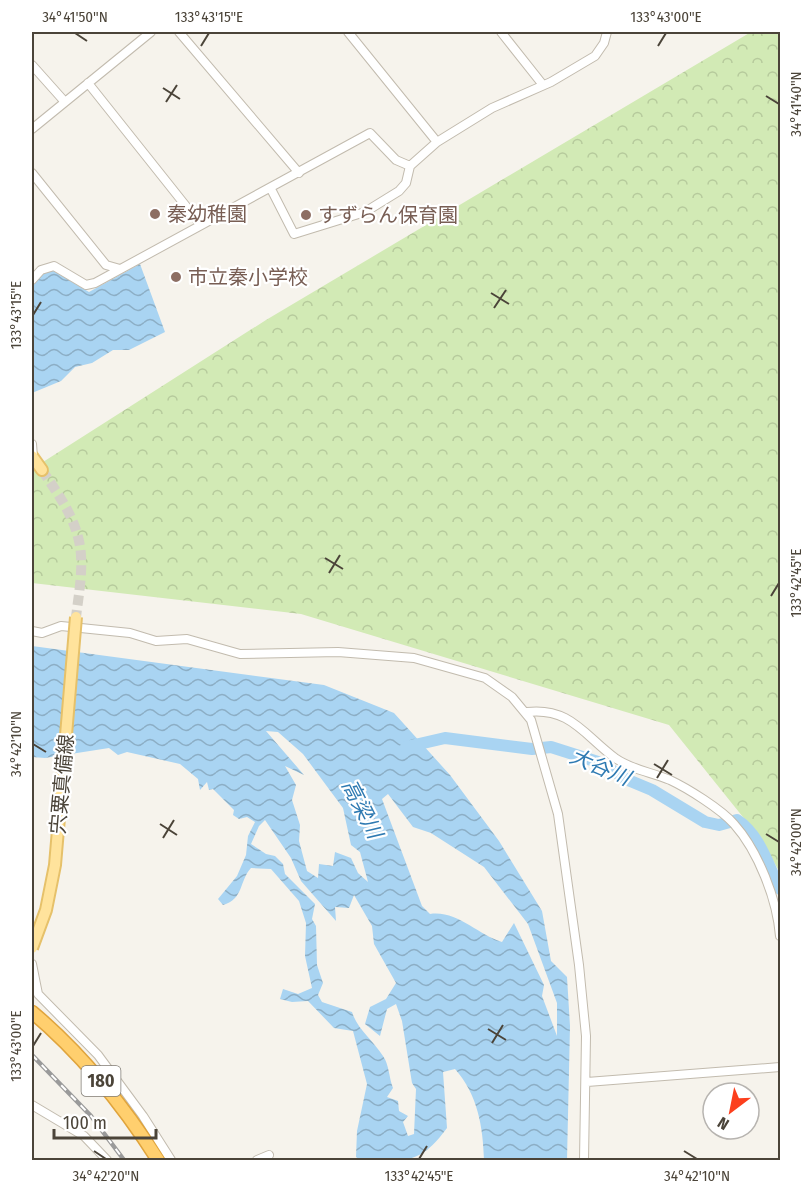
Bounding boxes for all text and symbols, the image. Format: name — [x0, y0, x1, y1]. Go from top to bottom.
text: 34°41'50"N — [42, 8, 108, 26]
text: 133°43'15"E — [175, 8, 243, 26]
text: 133°43'00"E — [630, 8, 702, 26]
text: 34°41'40"N — [787, 71, 805, 137]
place label: 秦幼稚園 — [167, 202, 247, 226]
place label: すずらん保育園 — [318, 203, 458, 227]
marker: 秦幼稚園 — [148, 207, 162, 221]
marker: すずらん保育園 — [299, 208, 313, 222]
place label: 市立秦小学校 — [188, 265, 308, 289]
marker: 市立秦小学校 — [169, 270, 183, 284]
text: 133°43'15"E — [7, 281, 25, 349]
text: 133°42'45"E — [787, 549, 805, 617]
text: 34°42'10"N — [7, 711, 25, 777]
street label: 宍粟真備線 — [46, 733, 78, 835]
water label: 大谷川 — [566, 743, 636, 792]
water label: 高梁川 — [336, 775, 389, 845]
text: 34°42'00"N — [787, 808, 805, 876]
text: 133°43'00"E — [7, 1010, 25, 1082]
road number: 180 — [82, 1066, 120, 1096]
north arrow — [701, 1081, 761, 1141]
scale bar — [54, 1102, 156, 1140]
text: 100 m — [63, 1112, 107, 1134]
text: N — [714, 1113, 732, 1134]
text: 34°42'20"N — [73, 1167, 139, 1185]
text: 133°42'45"E — [385, 1167, 453, 1185]
text: 34°42'10"N — [664, 1167, 730, 1185]

